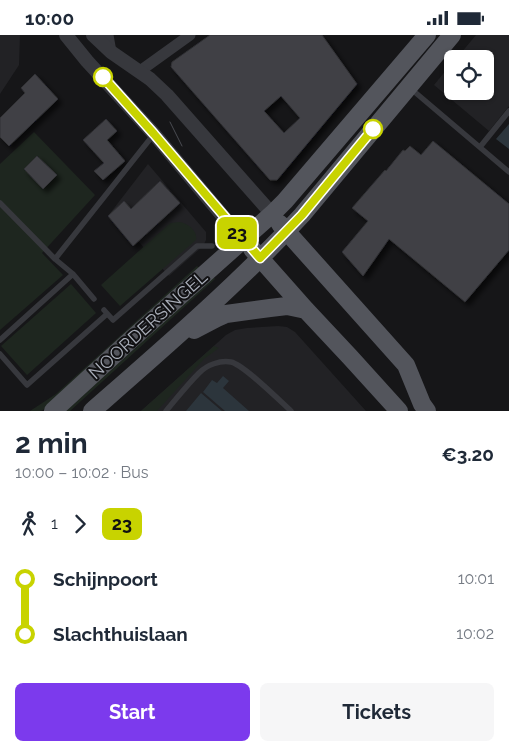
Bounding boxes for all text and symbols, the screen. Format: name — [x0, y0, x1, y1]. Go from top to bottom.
text: 10:00 — [25, 7, 74, 29]
map controls — [444, 50, 494, 100]
button: locate — [444, 50, 494, 100]
unlabelled marker — [93, 67, 113, 87]
unlabelled marker — [363, 119, 383, 139]
line badge: 23 — [214, 217, 260, 249]
text: 23 — [227, 222, 247, 243]
street label: NOORDERSINGEL — [84, 266, 212, 383]
text: 2 min — [15, 427, 88, 460]
text: €3.20 — [442, 443, 494, 465]
text: 10:00 – 10:02 · Bus — [15, 463, 148, 482]
icon: walk — [15, 510, 43, 538]
icon: forward — [66, 510, 94, 538]
text: 23 — [112, 513, 132, 534]
text: 1 — [51, 514, 58, 533]
text: Schijnpoort — [53, 568, 158, 590]
text: 10:01 — [458, 569, 494, 588]
text: Slachthuislaan — [53, 623, 188, 645]
text: 10:02 — [456, 624, 494, 643]
button: Start — [15, 683, 250, 741]
button: Tickets — [260, 683, 494, 741]

